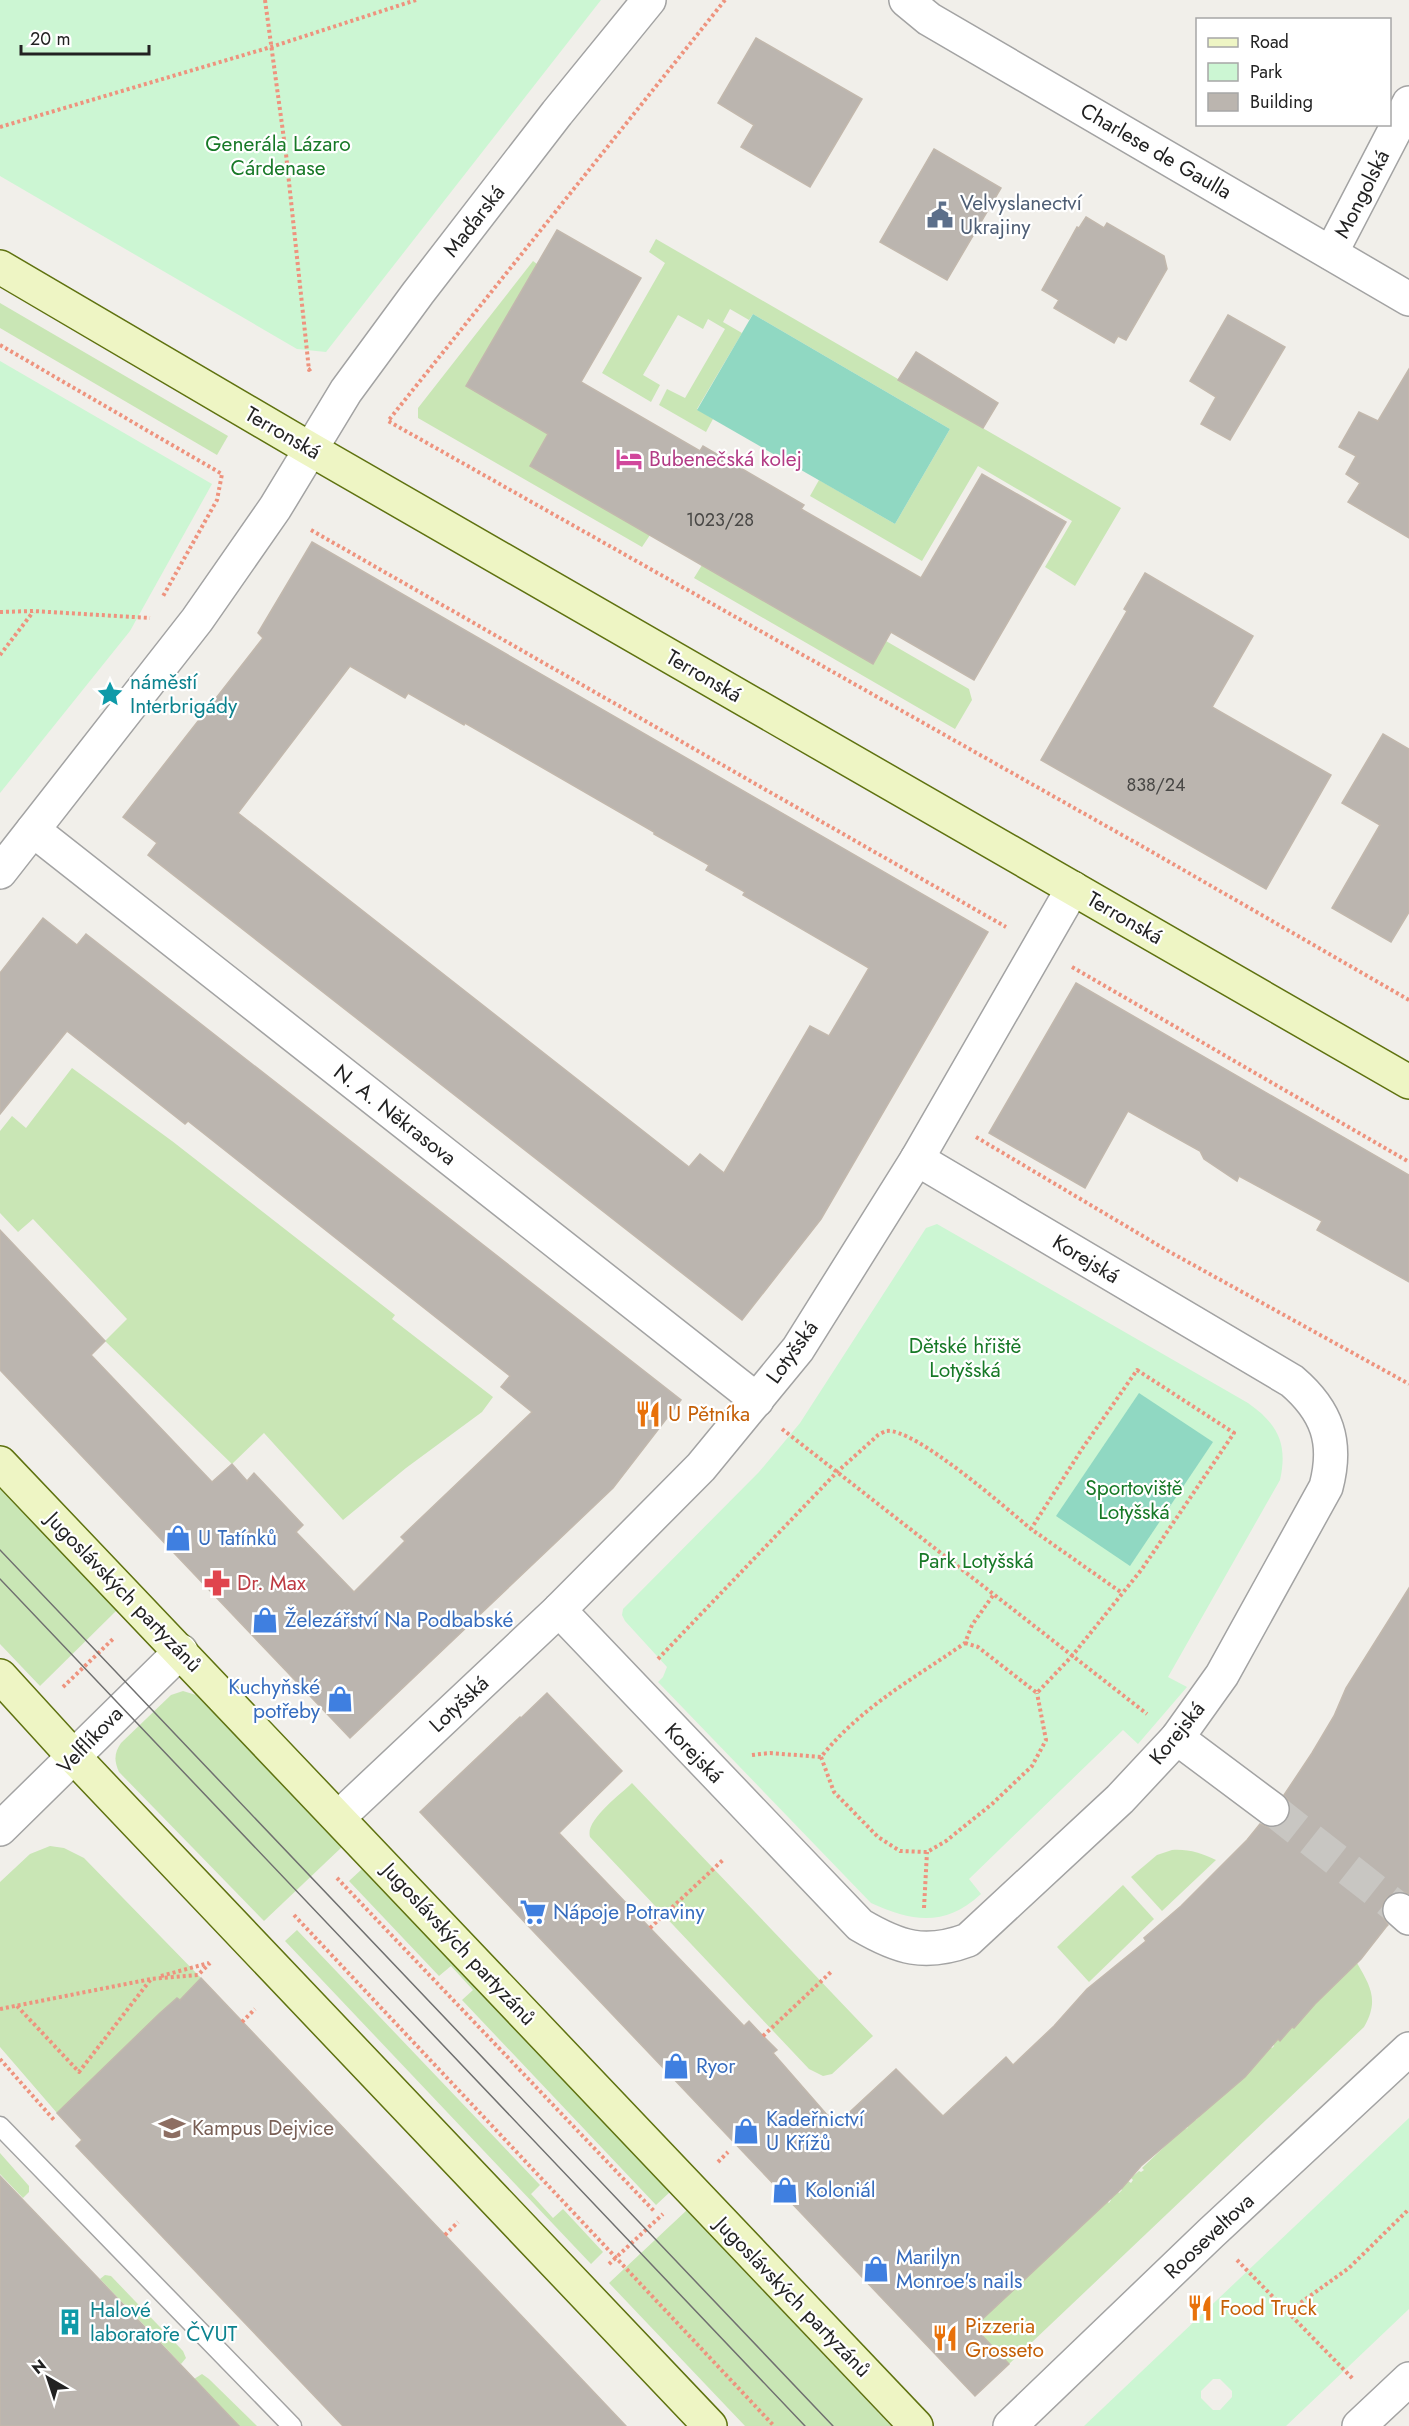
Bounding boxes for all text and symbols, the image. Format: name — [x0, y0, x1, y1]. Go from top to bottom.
scale bar — [21, 18, 148, 56]
legend — [1196, 18, 1391, 126]
text: 20 m — [30, 26, 70, 52]
text: Road — [1250, 29, 1289, 55]
text: Park — [1250, 59, 1282, 85]
text: Building — [1250, 89, 1313, 115]
street label: Charlese de Gaulla — [1075, 95, 1237, 207]
park label: Generála Lázaro Cárdenase — [205, 129, 351, 183]
street label: Mongolská — [1327, 145, 1397, 243]
street label: Maďarská — [436, 179, 512, 263]
place label: Velvyslanectví Ukrajiny — [960, 188, 1083, 242]
public building icon: Velvyslanectví Ukrajiny — [925, 200, 955, 230]
street label: Terronská — [240, 399, 326, 467]
hotel icon: Bubenečská kolej — [614, 444, 644, 474]
place label: Bubenečská kolej — [649, 444, 802, 474]
house number: 1023/28 — [686, 507, 754, 533]
street label: Terronská — [661, 642, 747, 710]
place label: náměstí Interbrigády — [130, 667, 238, 721]
place icon: náměstí Interbrigády — [95, 679, 125, 709]
house number: 838/24 — [1126, 772, 1186, 798]
street label: Terronská — [1082, 884, 1168, 952]
street label: N. A. Někrasova — [327, 1057, 463, 1173]
street label: Korejská — [1047, 1227, 1125, 1291]
street label: Lotyšská — [759, 1314, 825, 1390]
park label: Dětské hřiště Lotyšská — [909, 1331, 1022, 1385]
restaurant icon: U Pětníka — [633, 1399, 663, 1429]
place label: U Pětníka — [668, 1399, 750, 1429]
park label: Sportoviště Lotyšská — [1085, 1473, 1183, 1527]
street label: Jugoslávských partyzánů — [37, 1503, 209, 1679]
shop icon: U Tatínků — [163, 1523, 193, 1553]
place label: U Tatínků — [198, 1523, 277, 1553]
park label: Park Lotyšská — [918, 1546, 1034, 1576]
pharmacy icon: Dr. Max — [202, 1568, 232, 1598]
place label: Dr. Max — [237, 1568, 306, 1598]
shop icon: Železářství Na Podbabské — [250, 1605, 280, 1635]
place label: Železářství Na Podbabské — [285, 1605, 514, 1635]
street label: Lotyšská — [423, 1669, 495, 1739]
place label: Kuchyňské potřeby — [228, 1672, 321, 1726]
shop icon: Kuchyňské potřeby — [325, 1684, 355, 1714]
street label: Korejská — [1142, 1695, 1212, 1771]
street label: Velflíkova — [50, 1700, 130, 1780]
street label: Korejská — [658, 1716, 730, 1790]
street label: Jugoslávských partyzánů — [373, 1854, 543, 2032]
supermarket icon: Nápoje Potraviny — [518, 1897, 548, 1927]
place label: Nápoje Potraviny — [553, 1897, 705, 1927]
shop icon: Ryor — [661, 2051, 691, 2081]
place label: Ryor — [696, 2051, 736, 2081]
place label: Kadeřnictví U Křížů — [766, 2104, 866, 2158]
school or university icon: Kampus Dejvice — [157, 2113, 187, 2143]
place label: Kampus Dejvice — [192, 2113, 334, 2143]
shop icon: Kadeřnictví U Křížů — [731, 2116, 761, 2146]
shop icon: Koloniál — [770, 2175, 800, 2205]
place label: Koloniál — [805, 2175, 876, 2205]
street label: Rooseveltova — [1157, 2186, 1261, 2286]
street label: Jugoslávských partyzánů — [706, 2208, 878, 2384]
place label: Marilyn Monroe's nails — [896, 2242, 1023, 2296]
shop icon: Marilyn Monroe's nails — [861, 2254, 891, 2284]
restaurant icon: Food Truck — [1185, 2293, 1215, 2323]
place label: Food Truck — [1220, 2293, 1317, 2323]
place label: Halové laboratoře ČVUT — [90, 2295, 238, 2349]
building icon: Halové laboratoře ČVUT — [55, 2307, 85, 2337]
place label: Pizzeria Grosseto — [965, 2311, 1044, 2365]
restaurant icon: Pizzeria Grosseto — [930, 2323, 960, 2353]
north arrow — [18, 2348, 78, 2408]
text: N — [27, 2354, 51, 2380]

